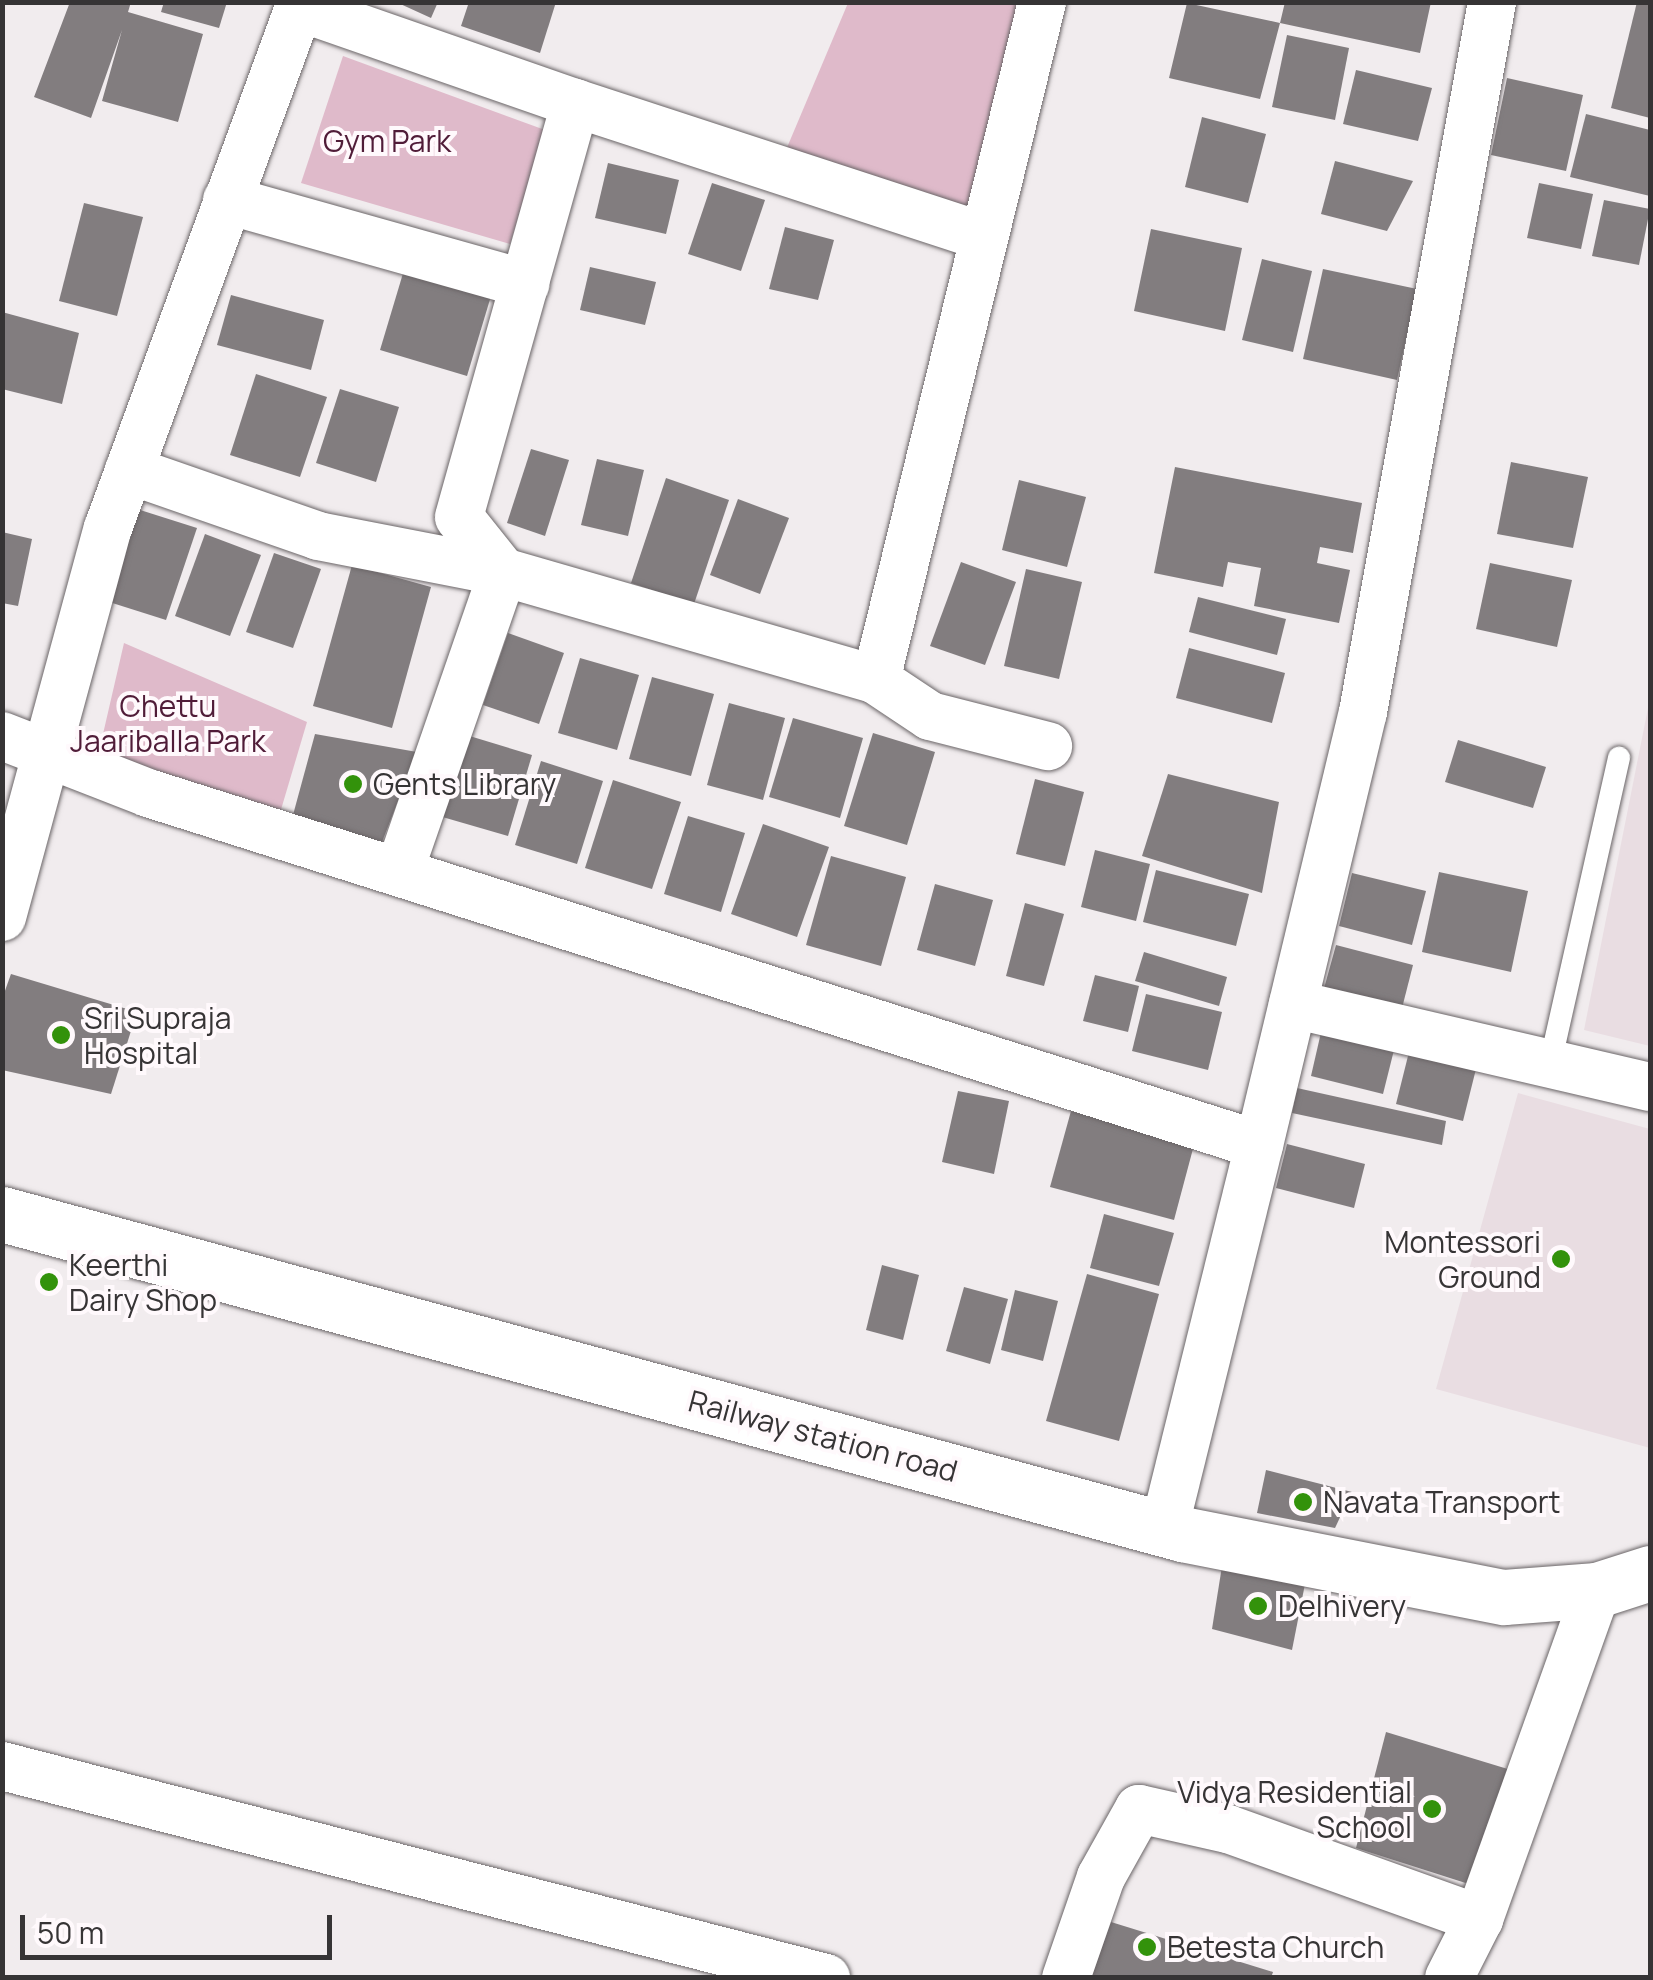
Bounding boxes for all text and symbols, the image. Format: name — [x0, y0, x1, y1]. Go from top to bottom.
park label: Gym Park — [323, 123, 451, 159]
park label: Chettu Jaariballa Park — [70, 688, 266, 758]
place label: Gents Library — [373, 766, 556, 802]
marker: Gents Library — [342, 773, 364, 795]
place label: Sri Supraja Hospital — [84, 1000, 231, 1070]
marker: Sri Supraja Hospital — [48, 1022, 74, 1048]
place label: Montessori Ground — [1384, 1224, 1541, 1294]
place label: Keerthi Dairy Shop — [69, 1247, 217, 1318]
marker: Montessori Ground — [1550, 1248, 1572, 1270]
marker: Keerthi Dairy Shop — [38, 1271, 60, 1293]
street label: Railway station road — [685, 1383, 961, 1489]
place label: Navata Transport — [1323, 1484, 1560, 1520]
marker: Navata Transport — [1292, 1491, 1314, 1513]
place label: Delhivery — [1278, 1588, 1406, 1624]
marker: Delhivery — [1247, 1595, 1269, 1617]
place label: Vidya Residential School — [1177, 1774, 1412, 1844]
marker: Vidya Residential School — [1421, 1798, 1443, 1820]
scale bar — [25, 1895, 338, 1957]
text: 50 m — [37, 1912, 104, 1953]
place label: Betesta Church — [1167, 1929, 1384, 1965]
marker: Betesta Church — [1136, 1936, 1158, 1958]

